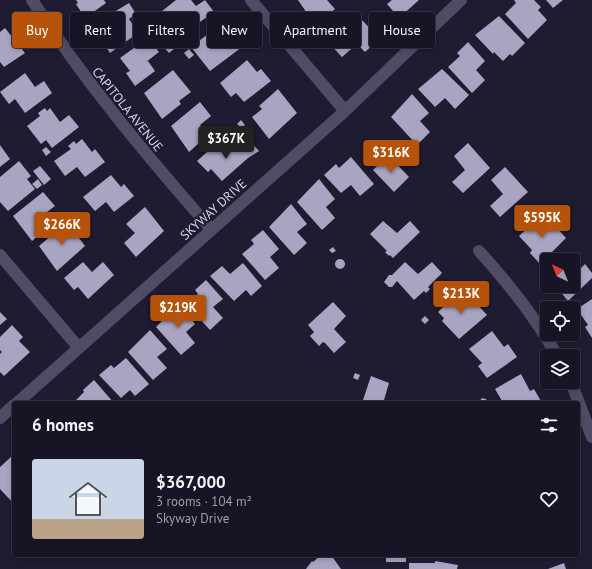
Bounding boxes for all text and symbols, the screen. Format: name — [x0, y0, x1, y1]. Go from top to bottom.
chip: Buy — [12, 12, 62, 48]
chip: Rent — [70, 12, 125, 48]
chip: Filters — [133, 12, 199, 48]
chip: New — [207, 12, 262, 48]
chip: Apartment — [270, 12, 361, 48]
chip: House — [369, 12, 435, 48]
street label: CAPITOLA AVENUE — [88, 64, 167, 155]
pin: $367K — [198, 126, 254, 160]
text: $367K — [207, 130, 245, 147]
pin: $316K — [363, 140, 419, 174]
text: $316K — [372, 144, 410, 161]
street label: SKYWAY DRIVE — [177, 175, 250, 244]
pin: $595K — [514, 205, 570, 239]
text: $595K — [523, 209, 561, 226]
pin: $266K — [34, 212, 90, 246]
text: $266K — [43, 216, 81, 233]
north arrow — [540, 253, 580, 293]
map controls — [540, 253, 580, 389]
pin: $213K — [433, 281, 489, 315]
text: $213K — [442, 285, 480, 302]
pin: $219K — [150, 295, 206, 329]
text: $219K — [159, 299, 197, 316]
button: locate — [540, 301, 580, 341]
button: layers — [540, 349, 580, 389]
text: 6 homes — [32, 414, 94, 436]
icon: filters — [538, 414, 560, 436]
text: $367,000 — [156, 471, 226, 493]
icon: home — [64, 475, 112, 523]
icon: heart — [538, 488, 560, 510]
text: 3 rooms · 104 m² — [156, 493, 252, 510]
text: Skyway Drive — [156, 510, 229, 527]

